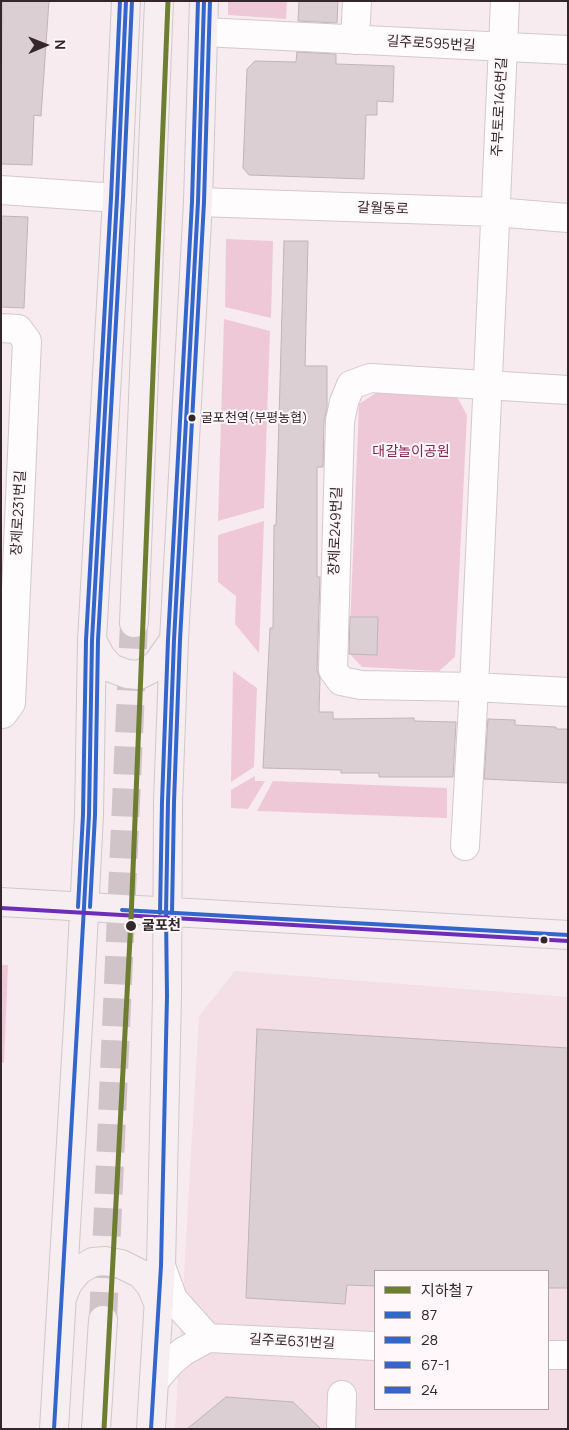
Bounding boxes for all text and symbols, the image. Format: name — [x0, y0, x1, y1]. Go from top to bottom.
north arrow — [20, 20, 70, 70]
street label: 길주로595번길 — [386, 33, 476, 55]
text: N — [51, 40, 70, 50]
street label: 주부토로146번길 — [489, 57, 511, 157]
street label: 갈월동로 — [357, 200, 409, 218]
place label: 굴포천역(부평농협) — [201, 410, 308, 426]
marker: 굴포천역(부평농협) — [187, 413, 197, 423]
park label: 대갈놀이공원 — [372, 444, 450, 460]
street label: 장제로231번길 — [8, 470, 30, 556]
street label: 장제로249번길 — [326, 486, 346, 576]
place label: 굴포천 — [142, 918, 181, 934]
marker: 굴포천 — [124, 919, 138, 933]
unlabelled marker — [539, 935, 549, 945]
legend — [374, 1270, 549, 1410]
text: 지하철 7 — [421, 1280, 473, 1301]
text: 87 — [421, 1304, 437, 1325]
text: 28 — [421, 1329, 438, 1350]
street label: 길주로631번길 — [248, 1331, 336, 1353]
text: 67-1 — [421, 1354, 450, 1375]
text: 24 — [421, 1379, 438, 1400]

